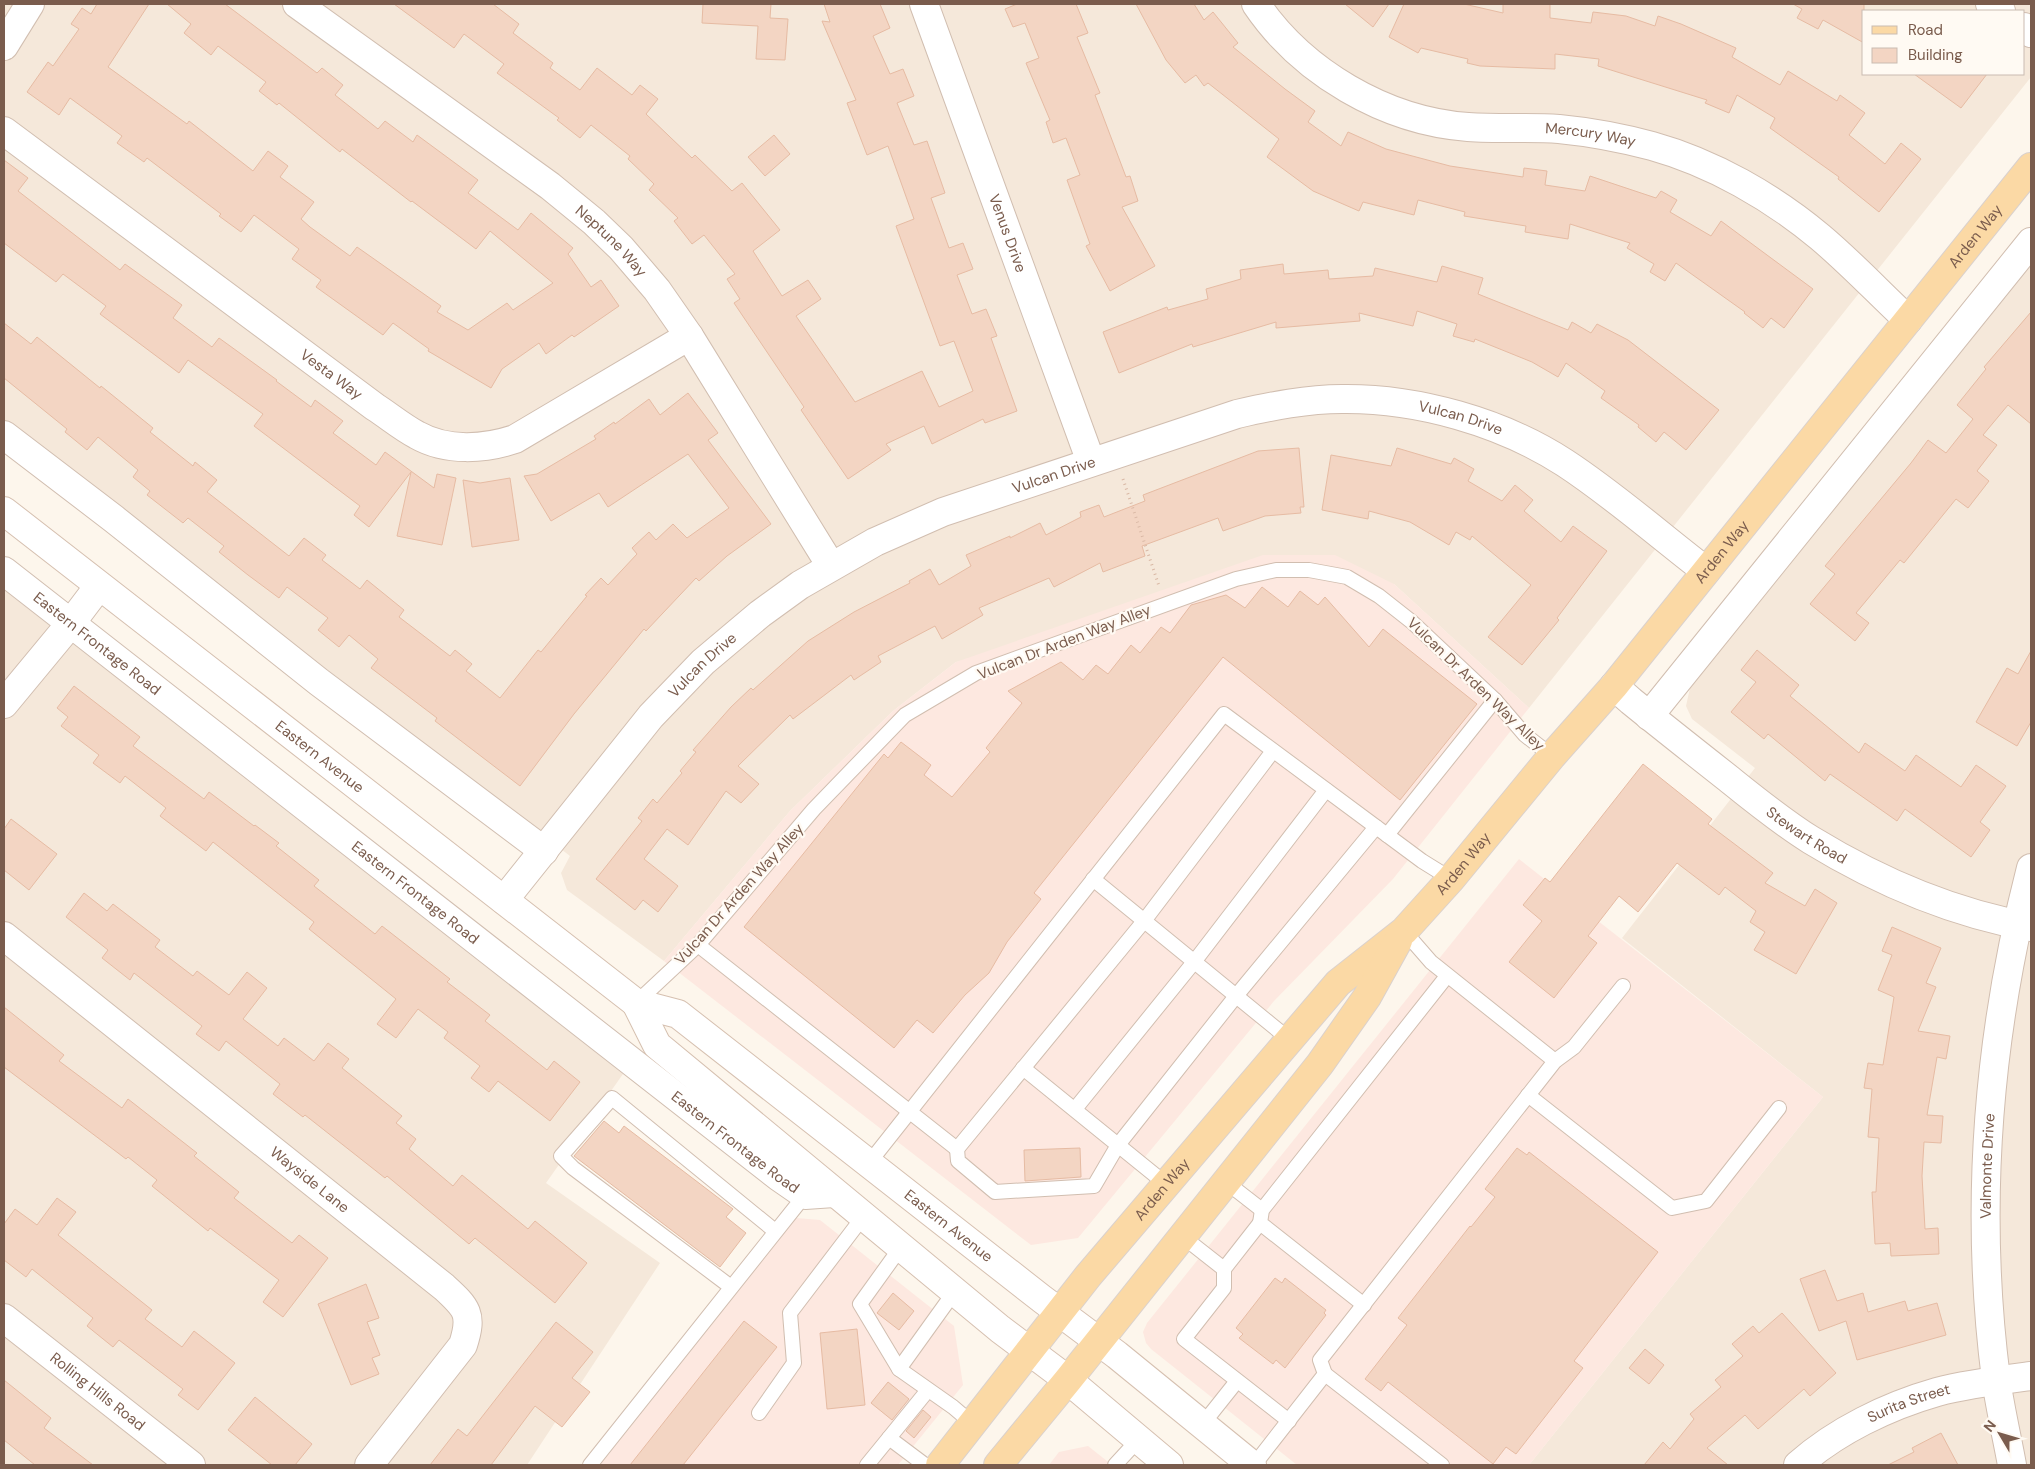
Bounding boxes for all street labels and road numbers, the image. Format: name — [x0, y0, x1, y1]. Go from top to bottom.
street label: Mercury Way — [1545, 118, 1638, 152]
street label: Venus Drive — [984, 191, 1031, 275]
street label: Arden Way — [1944, 200, 2007, 272]
street label: Neptune Way — [571, 201, 652, 281]
street label: Vesta Way — [296, 345, 367, 405]
street label: Vulcan Drive — [1417, 396, 1506, 440]
street label: Vulcan Drive — [1010, 452, 1098, 498]
street label: Arden Way — [1690, 516, 1754, 588]
street label: Eastern Frontage Road — [29, 588, 165, 700]
street label: Vulcan Dr Arden Way Alley — [975, 599, 1154, 684]
street label: Vulcan Dr Arden Way Alley — [1403, 613, 1550, 756]
street label: Vulcan Drive — [664, 628, 741, 702]
street label: Eastern Avenue — [271, 716, 368, 798]
street label: Stewart Road — [1762, 802, 1850, 869]
street label: Vulcan Dr Arden Way Alley — [670, 818, 808, 969]
street label: Arden Way — [1431, 828, 1496, 899]
street label: Eastern Frontage Road — [347, 836, 483, 949]
street label: Eastern Frontage Road — [667, 1086, 803, 1198]
street label: Valmonte Drive — [1976, 1113, 2000, 1219]
street label: Wayside Lane — [266, 1142, 353, 1218]
street label: Arden Way — [1130, 1153, 1195, 1225]
street label: Eastern Avenue — [900, 1185, 997, 1267]
street label: Rolling Hills Road — [46, 1348, 149, 1435]
street label: Surita Street — [1864, 1379, 1952, 1428]

